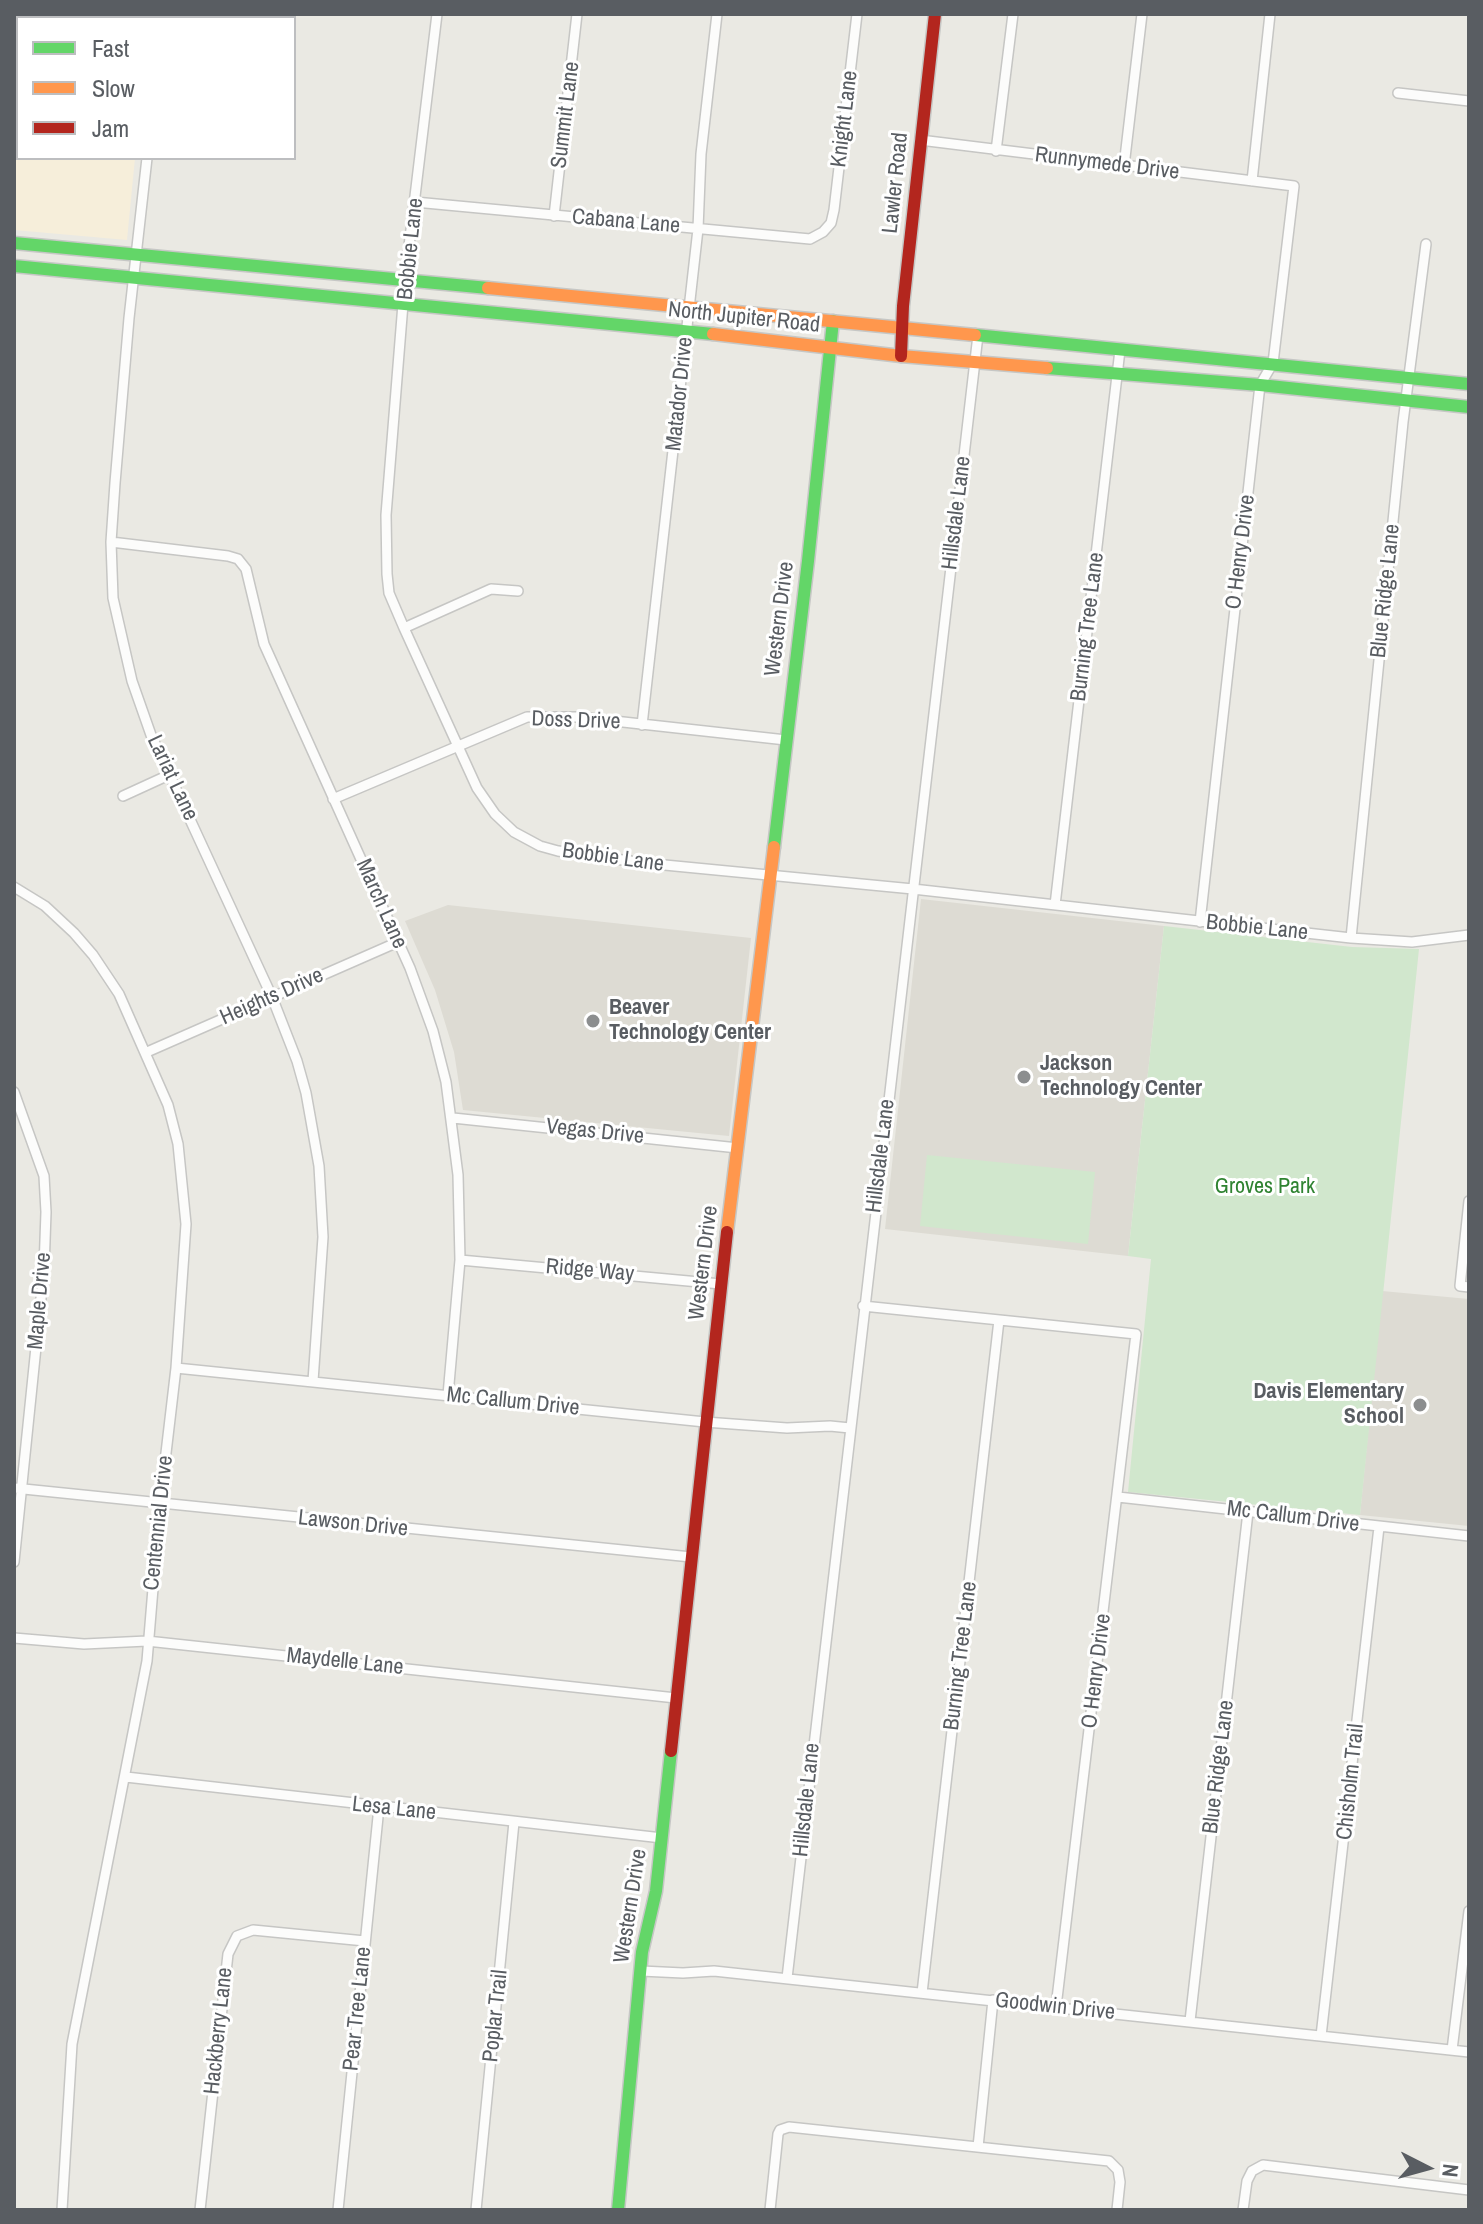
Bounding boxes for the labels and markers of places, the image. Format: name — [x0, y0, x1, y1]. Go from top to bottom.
place label: Beaver Technology Center — [609, 995, 771, 1046]
marker: Beaver Technology Center — [584, 1012, 602, 1030]
place label: Jackson Technology Center — [1040, 1051, 1202, 1102]
marker: Jackson Technology Center — [1015, 1068, 1033, 1086]
place label: Davis Elementary School — [1254, 1379, 1404, 1430]
marker: Davis Elementary School — [1411, 1396, 1429, 1414]

